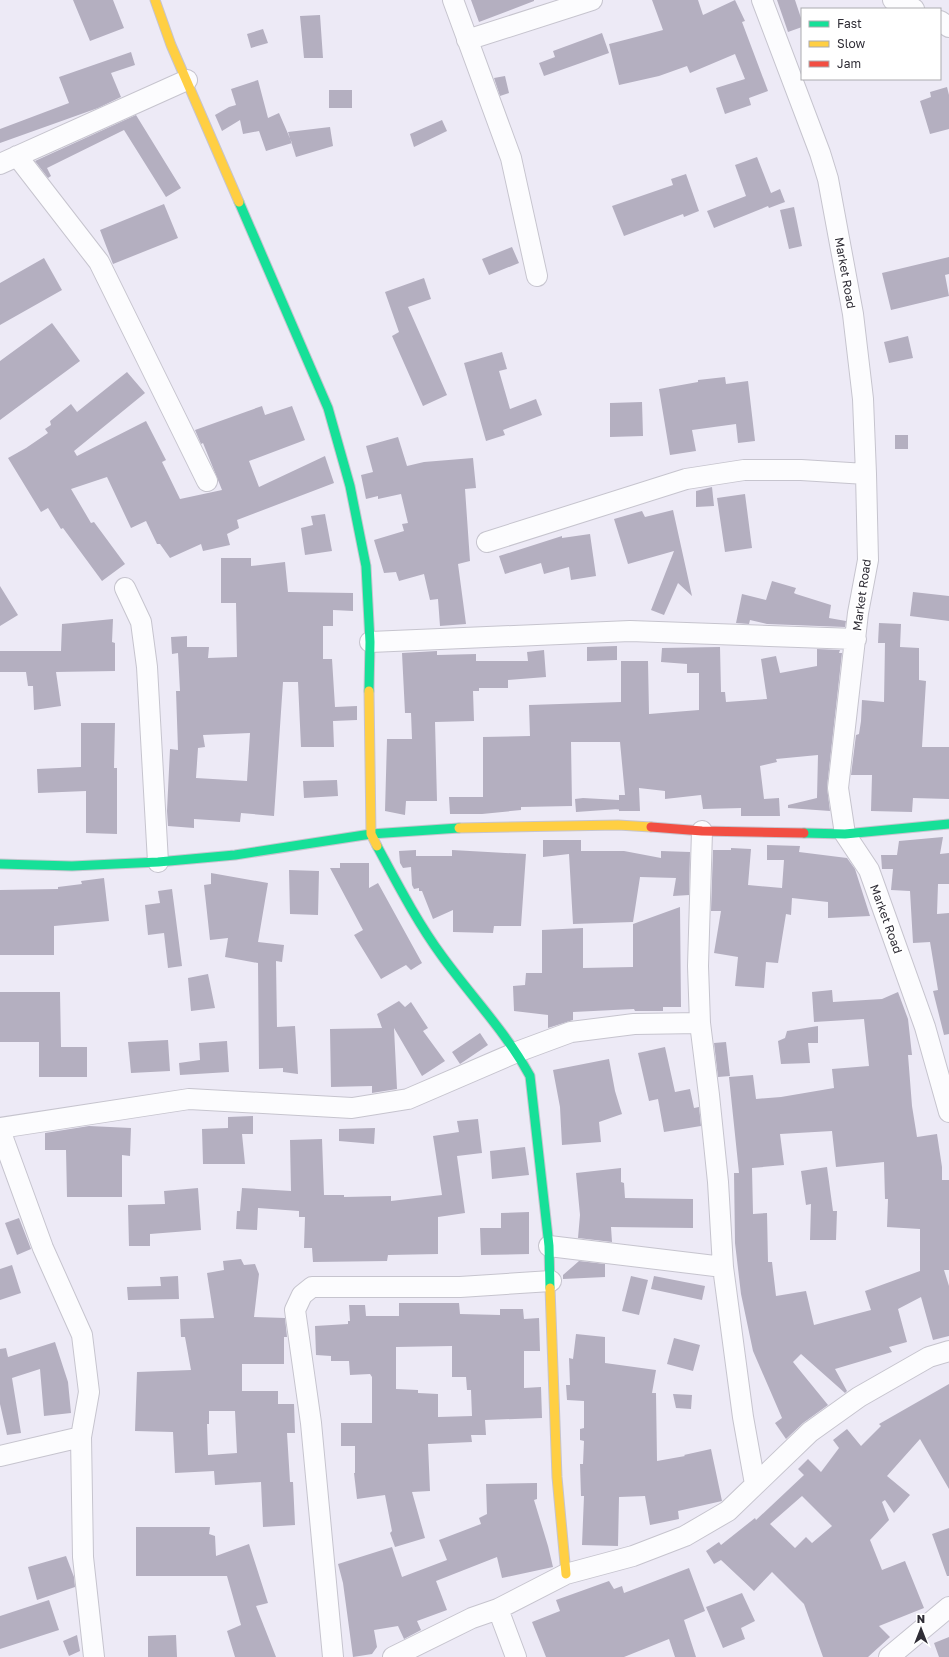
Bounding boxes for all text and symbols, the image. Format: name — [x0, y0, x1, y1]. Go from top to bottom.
legend — [801, 8, 941, 80]
text: Fast — [837, 16, 862, 31]
text: Slow — [837, 36, 865, 51]
text: Jam — [837, 56, 861, 71]
street label: Market Road — [832, 236, 859, 310]
street label: Market Road — [849, 558, 874, 632]
street label: Market Road — [867, 882, 906, 955]
north arrow — [901, 1609, 941, 1649]
text: N — [917, 1612, 925, 1625]

